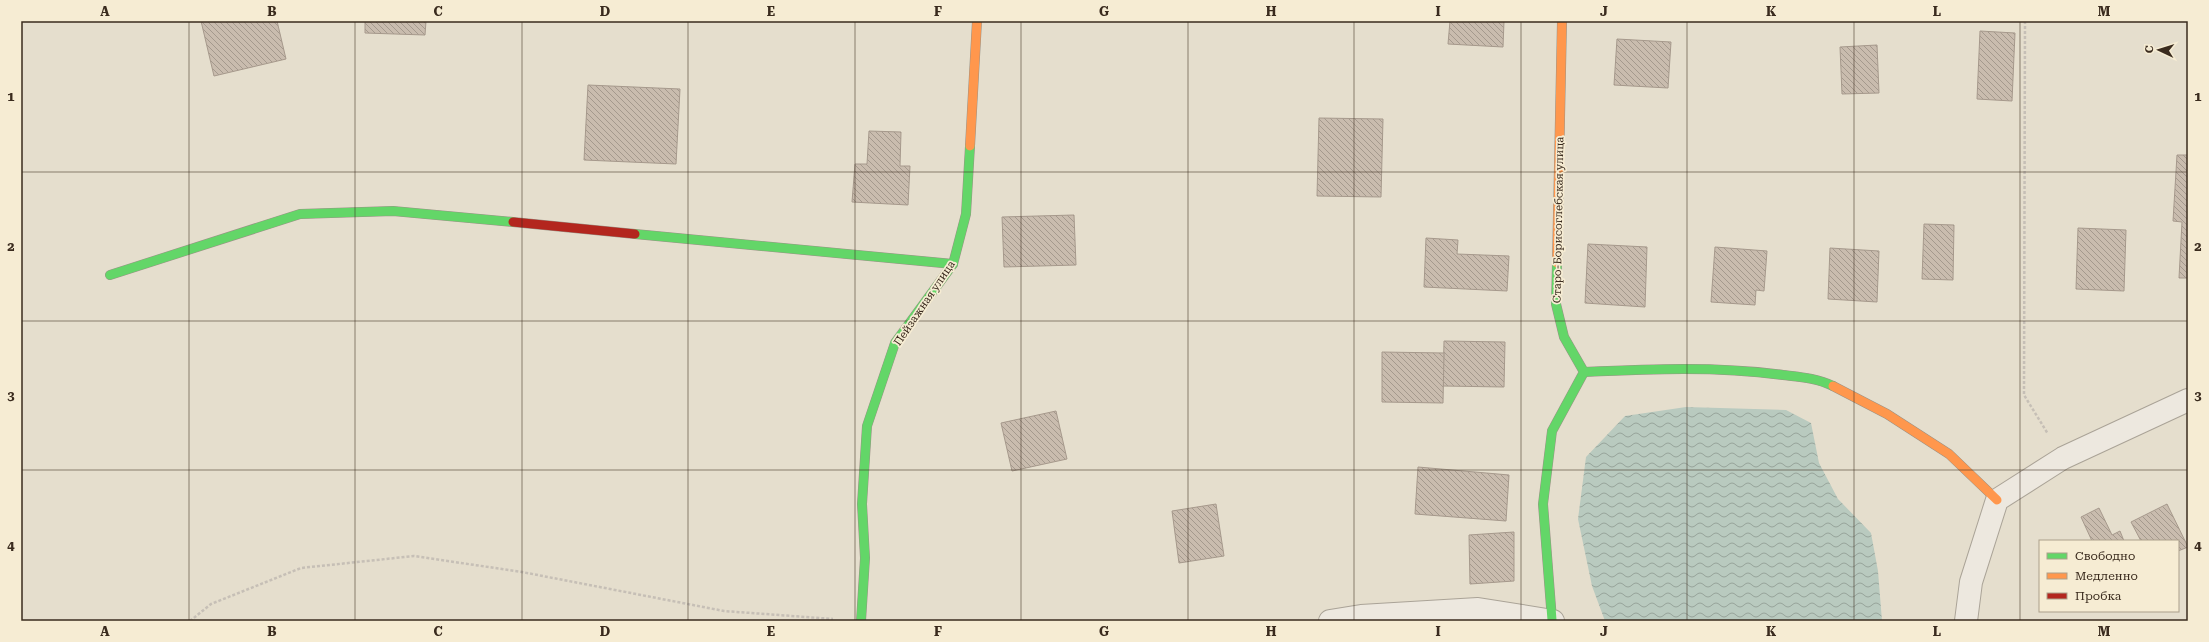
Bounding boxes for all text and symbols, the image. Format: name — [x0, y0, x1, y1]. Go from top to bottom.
text: A — [100, 4, 110, 19]
text: B — [267, 4, 277, 19]
text: C — [433, 4, 443, 19]
text: D — [600, 4, 610, 19]
text: E — [767, 4, 775, 19]
text: F — [934, 4, 942, 19]
text: G — [1099, 4, 1109, 19]
text: H — [1266, 4, 1277, 19]
text: I — [1435, 4, 1441, 19]
text: J — [1600, 4, 1608, 19]
text: K — [1766, 4, 1777, 19]
text: L — [1933, 4, 1941, 19]
text: M — [2098, 4, 2111, 19]
north arrow — [2139, 30, 2179, 70]
text: С — [2143, 45, 2156, 54]
text: 1 — [7, 89, 15, 104]
text: 1 — [2194, 89, 2202, 104]
street label: Старо-Борисоглебская улица — [1551, 137, 1566, 303]
text: 2 — [7, 239, 15, 254]
text: 2 — [2194, 239, 2202, 254]
street label: Пейзажная улица — [891, 258, 958, 348]
text: 3 — [7, 388, 15, 403]
text: 3 — [2194, 388, 2202, 403]
text: 4 — [7, 538, 15, 553]
text: 4 — [2194, 538, 2202, 553]
legend — [2039, 540, 2179, 612]
text: Свободно — [2075, 549, 2135, 563]
text: Медленно — [2075, 569, 2138, 583]
text: Пробка — [2075, 589, 2122, 603]
text: A — [100, 624, 110, 639]
text: B — [267, 624, 277, 639]
text: C — [433, 624, 443, 639]
text: D — [600, 624, 610, 639]
text: E — [767, 624, 775, 639]
text: F — [934, 624, 942, 639]
text: G — [1099, 624, 1109, 639]
text: H — [1266, 624, 1277, 639]
text: I — [1435, 624, 1441, 639]
text: J — [1600, 624, 1608, 639]
text: K — [1766, 624, 1777, 639]
text: L — [1933, 624, 1941, 639]
text: M — [2098, 624, 2111, 639]

